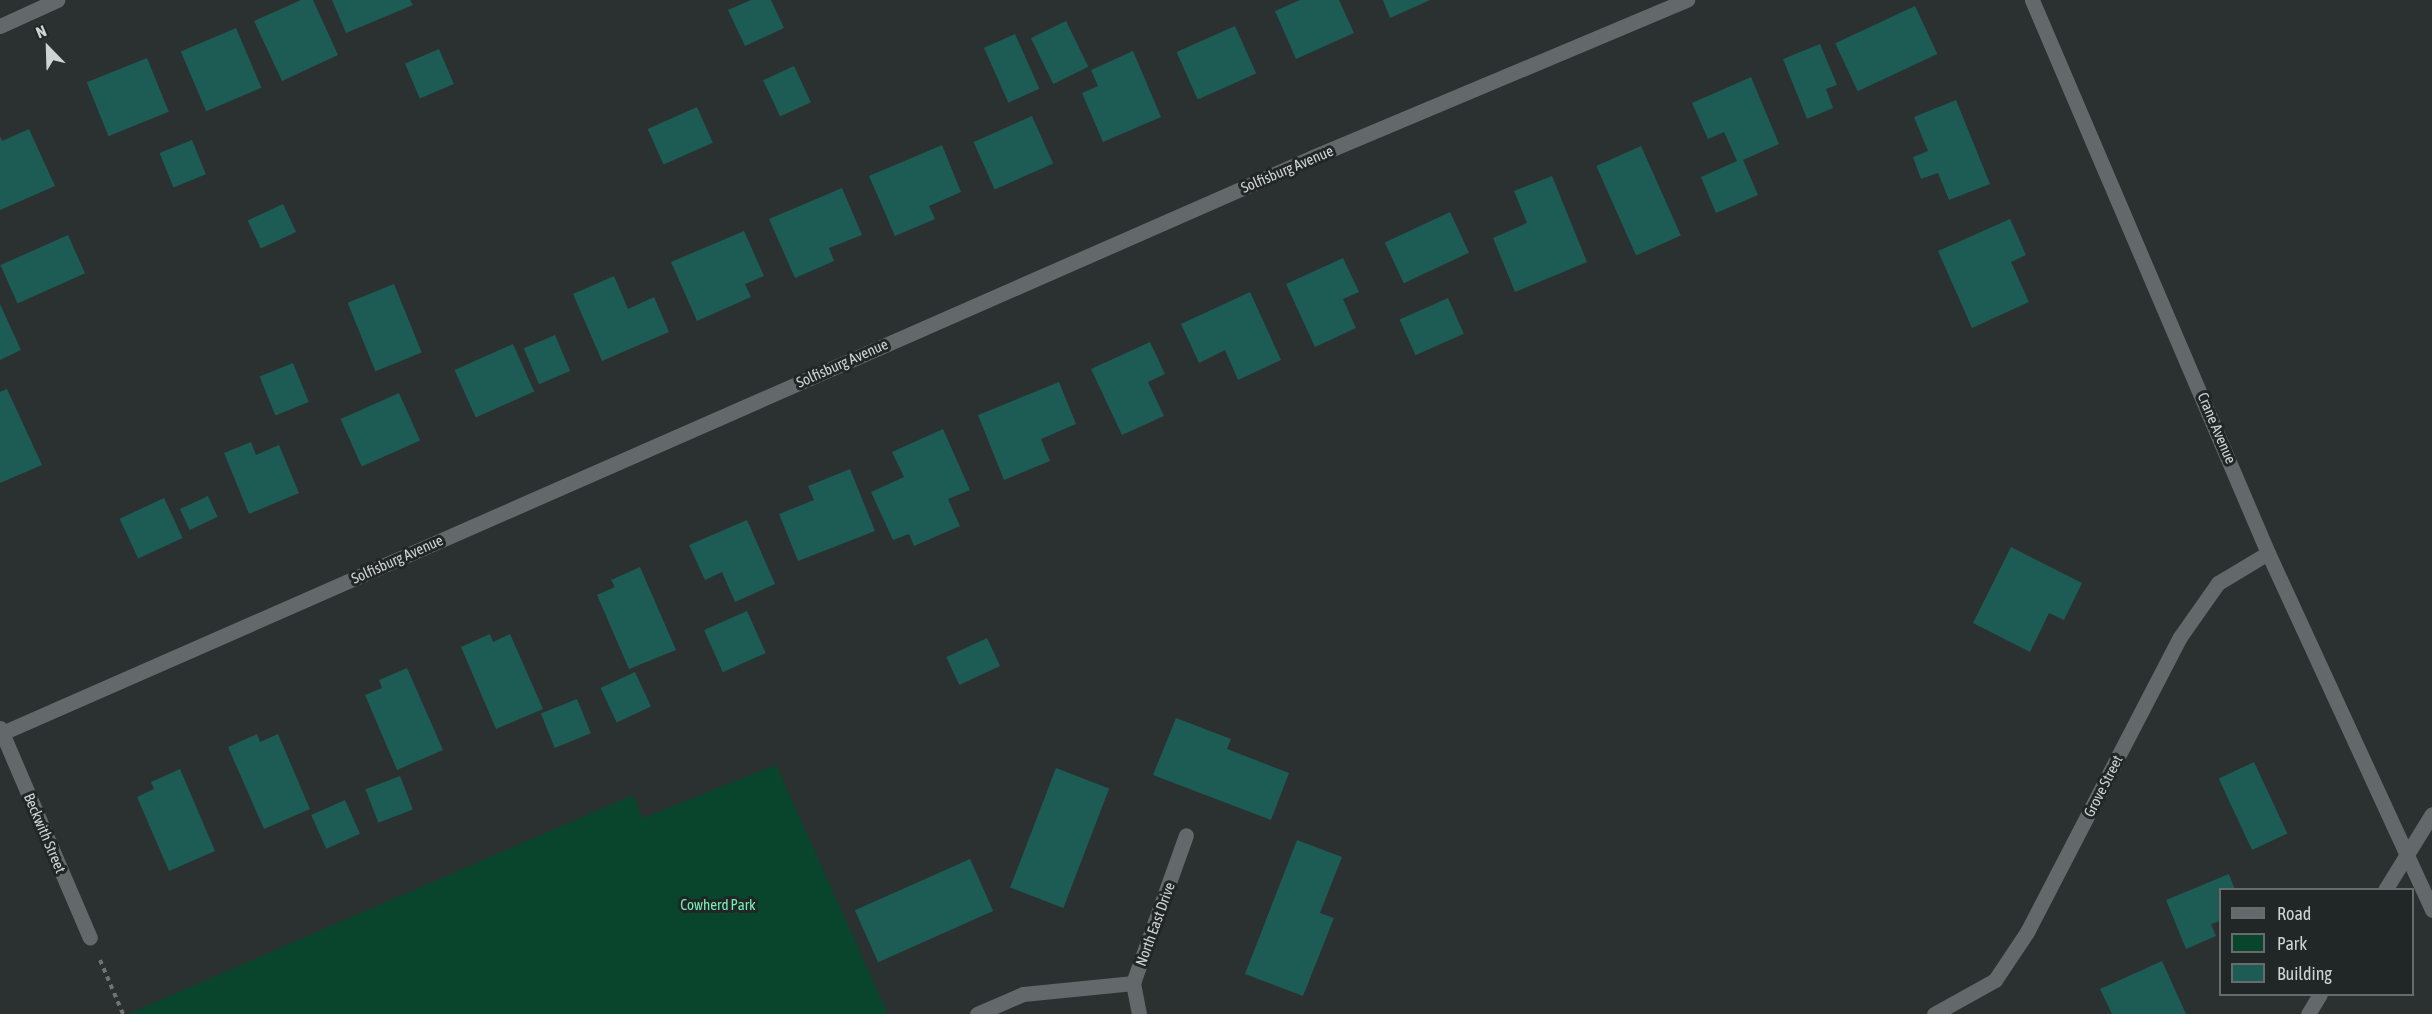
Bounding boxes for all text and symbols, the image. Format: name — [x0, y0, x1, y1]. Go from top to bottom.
north arrow — [18, 18, 78, 78]
text: N — [33, 21, 49, 42]
street label: Solfisburg Avenue — [1238, 141, 1336, 197]
street label: Solfisburg Avenue — [793, 335, 891, 391]
street label: Crane Avenue — [2194, 390, 2240, 466]
street label: Solfisburg Avenue — [348, 531, 446, 587]
street label: Grove Street — [2080, 752, 2126, 820]
street label: Beckwith Street — [20, 790, 70, 876]
street label: North East Drive — [1131, 880, 1179, 968]
legend — [2219, 888, 2414, 996]
park label: Cowherd Park — [680, 896, 756, 914]
text: Road — [2277, 903, 2311, 924]
text: Park — [2277, 933, 2307, 954]
text: Building — [2277, 963, 2332, 984]

